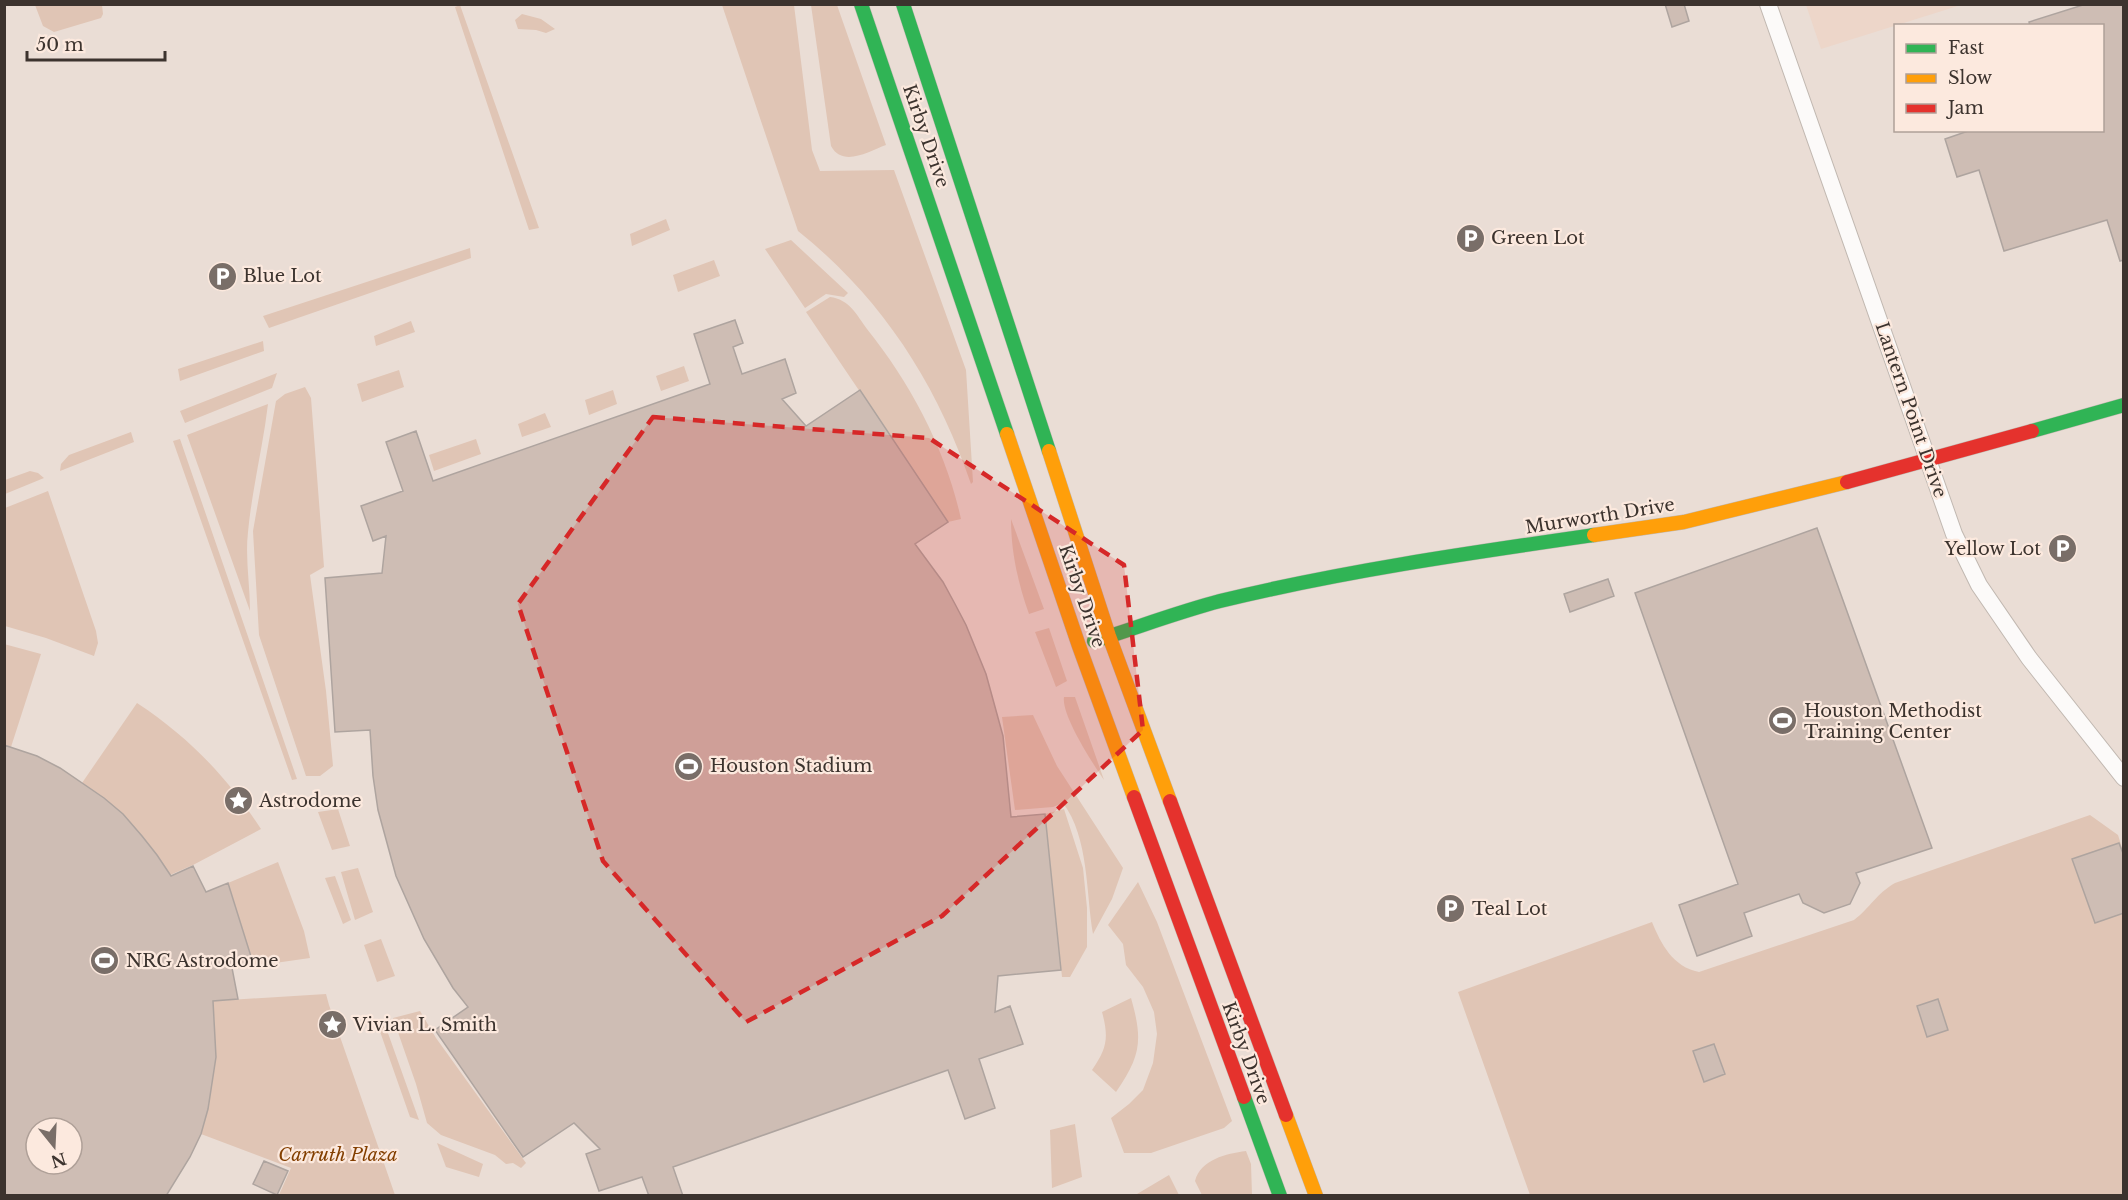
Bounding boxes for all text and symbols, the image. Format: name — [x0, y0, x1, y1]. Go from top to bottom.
scale bar — [27, 24, 165, 62]
legend — [1894, 24, 2104, 132]
text: 50 m — [36, 34, 84, 56]
text: Fast — [1948, 37, 1985, 59]
text: Slow — [1948, 67, 1993, 89]
street label: Kirby Drive — [898, 81, 954, 191]
text: Jam — [1946, 97, 1984, 119]
parking icon: Green Lot — [1454, 222, 1486, 254]
place label: Green Lot — [1491, 227, 1585, 249]
parking icon: Blue Lot — [206, 260, 238, 292]
place label: Blue Lot — [243, 265, 322, 287]
street label: Lantern Point Drive — [1871, 319, 1951, 501]
street label: Murworth Drive — [1524, 493, 1676, 539]
parking icon: Yellow Lot — [2046, 533, 2078, 565]
place label: Yellow Lot — [1944, 538, 2041, 560]
street label: Kirby Drive — [1054, 541, 1110, 651]
place label: Houston Methodist Training Center — [1804, 700, 1982, 743]
sports icon: Houston Methodist Training Center — [1767, 705, 1799, 737]
sports icon: Houston Stadium — [673, 750, 705, 782]
place label: Houston Stadium — [710, 755, 872, 777]
place icon: Astrodome — [222, 785, 254, 817]
place label: Astrodome — [258, 790, 362, 812]
parking icon: Teal Lot — [1435, 893, 1467, 925]
place label: Teal Lot — [1472, 898, 1548, 920]
sports icon: NRG Astrodome — [89, 945, 121, 977]
place label: NRG Astrodome — [126, 950, 278, 972]
street label: Kirby Drive — [1217, 999, 1275, 1107]
place icon: Vivian L. Smith — [316, 1009, 348, 1041]
place label: Vivian L. Smith — [352, 1014, 497, 1036]
north arrow — [24, 1116, 84, 1176]
park label: Carruth Plaza — [278, 1144, 398, 1166]
text: N — [48, 1148, 69, 1172]

